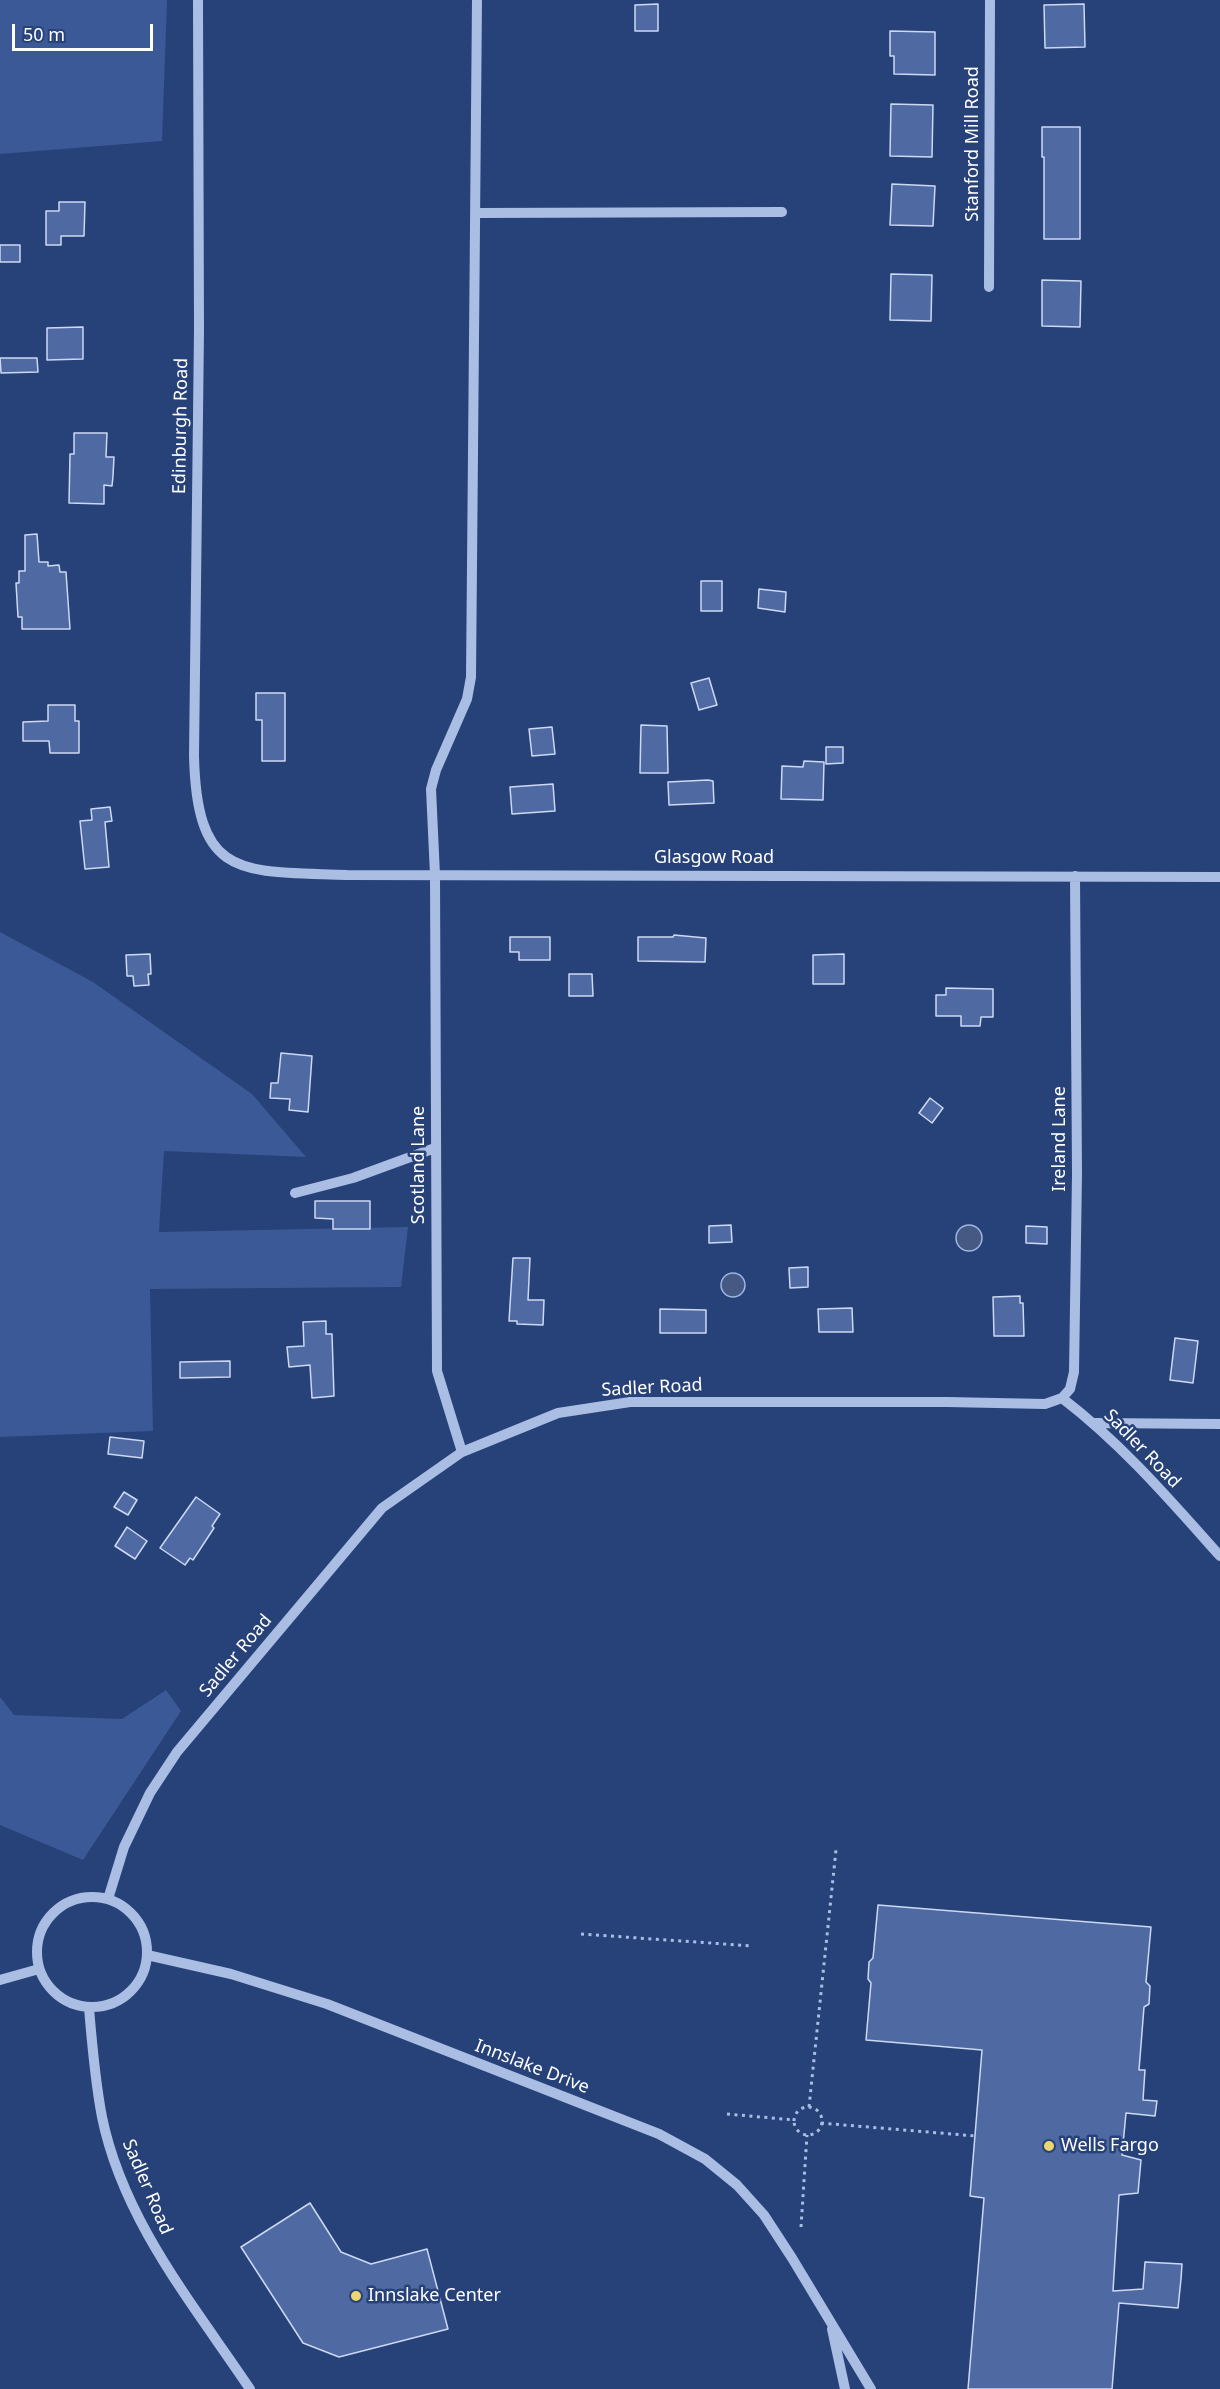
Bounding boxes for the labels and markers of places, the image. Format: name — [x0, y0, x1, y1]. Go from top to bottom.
place label: Wells Fargo — [1061, 2135, 1159, 2157]
marker: Wells Fargo — [1042, 2139, 1056, 2153]
place label: Innslake Center — [368, 2285, 501, 2307]
marker: Innslake Center — [349, 2289, 363, 2303]

